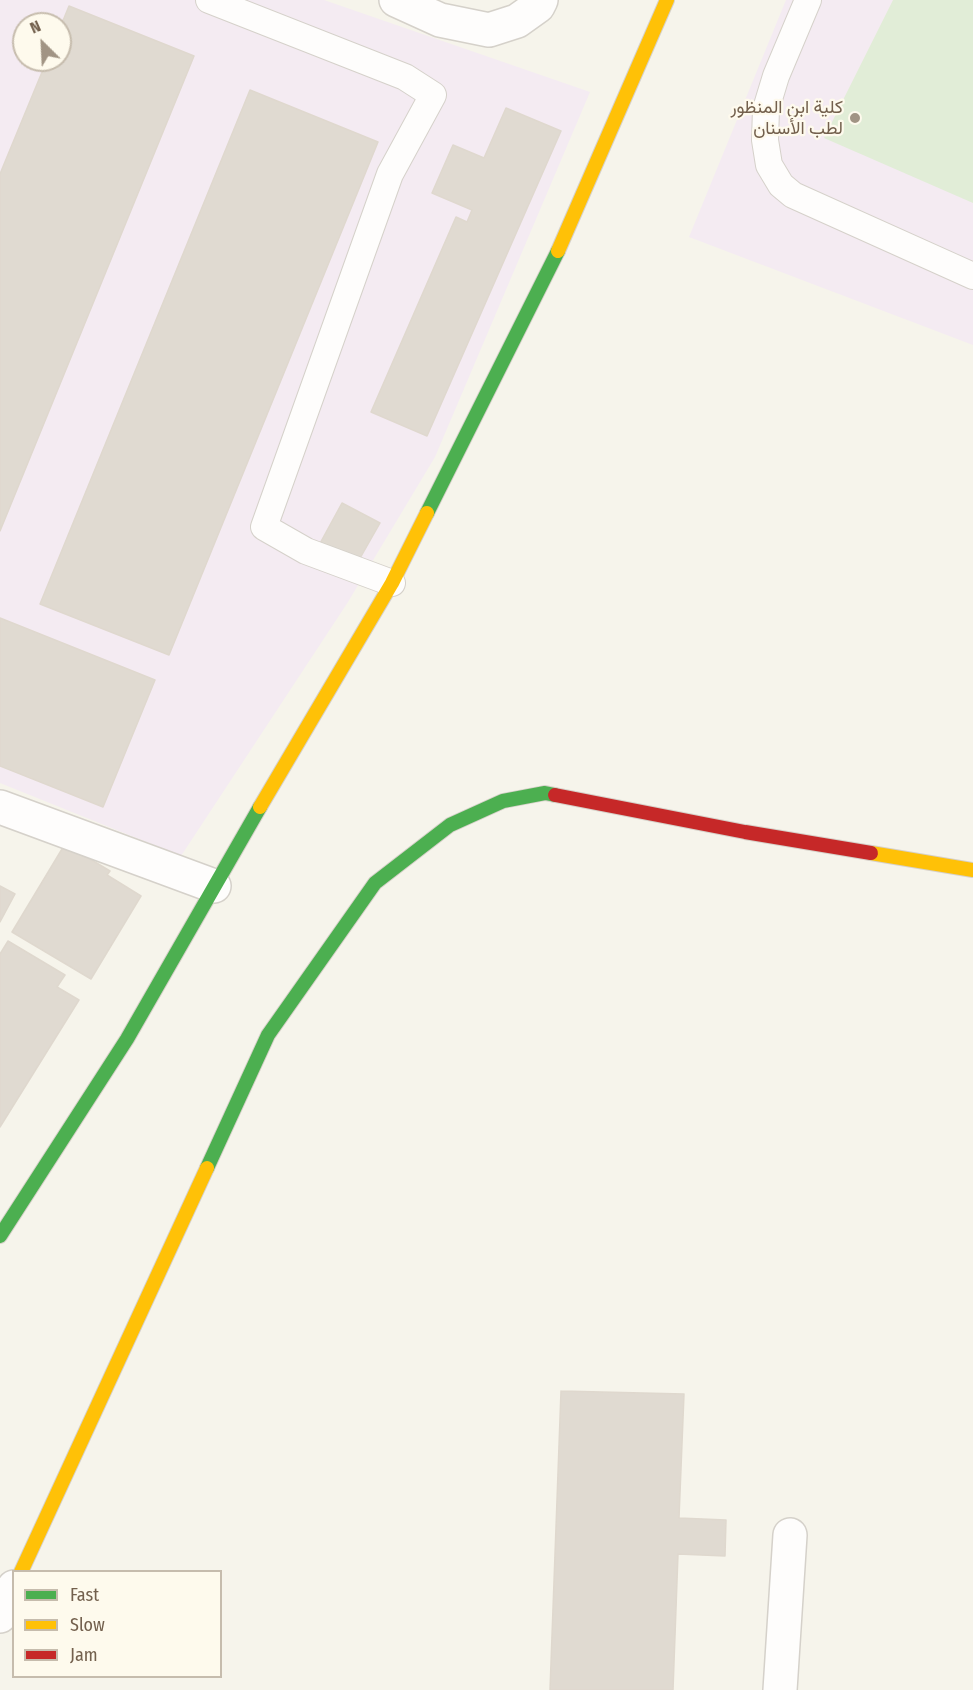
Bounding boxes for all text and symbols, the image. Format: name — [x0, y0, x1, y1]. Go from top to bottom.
north arrow — [12, 12, 72, 72]
text: N — [27, 16, 44, 38]
place label: كلية ابن المنظور لطب الأسنان — [730, 97, 843, 140]
marker: كلية ابن المنظور لطب الأسنان — [848, 111, 862, 125]
legend — [12, 1570, 222, 1678]
text: Fast — [70, 1584, 99, 1606]
text: Slow — [70, 1614, 105, 1636]
text: Jam — [70, 1644, 98, 1666]

